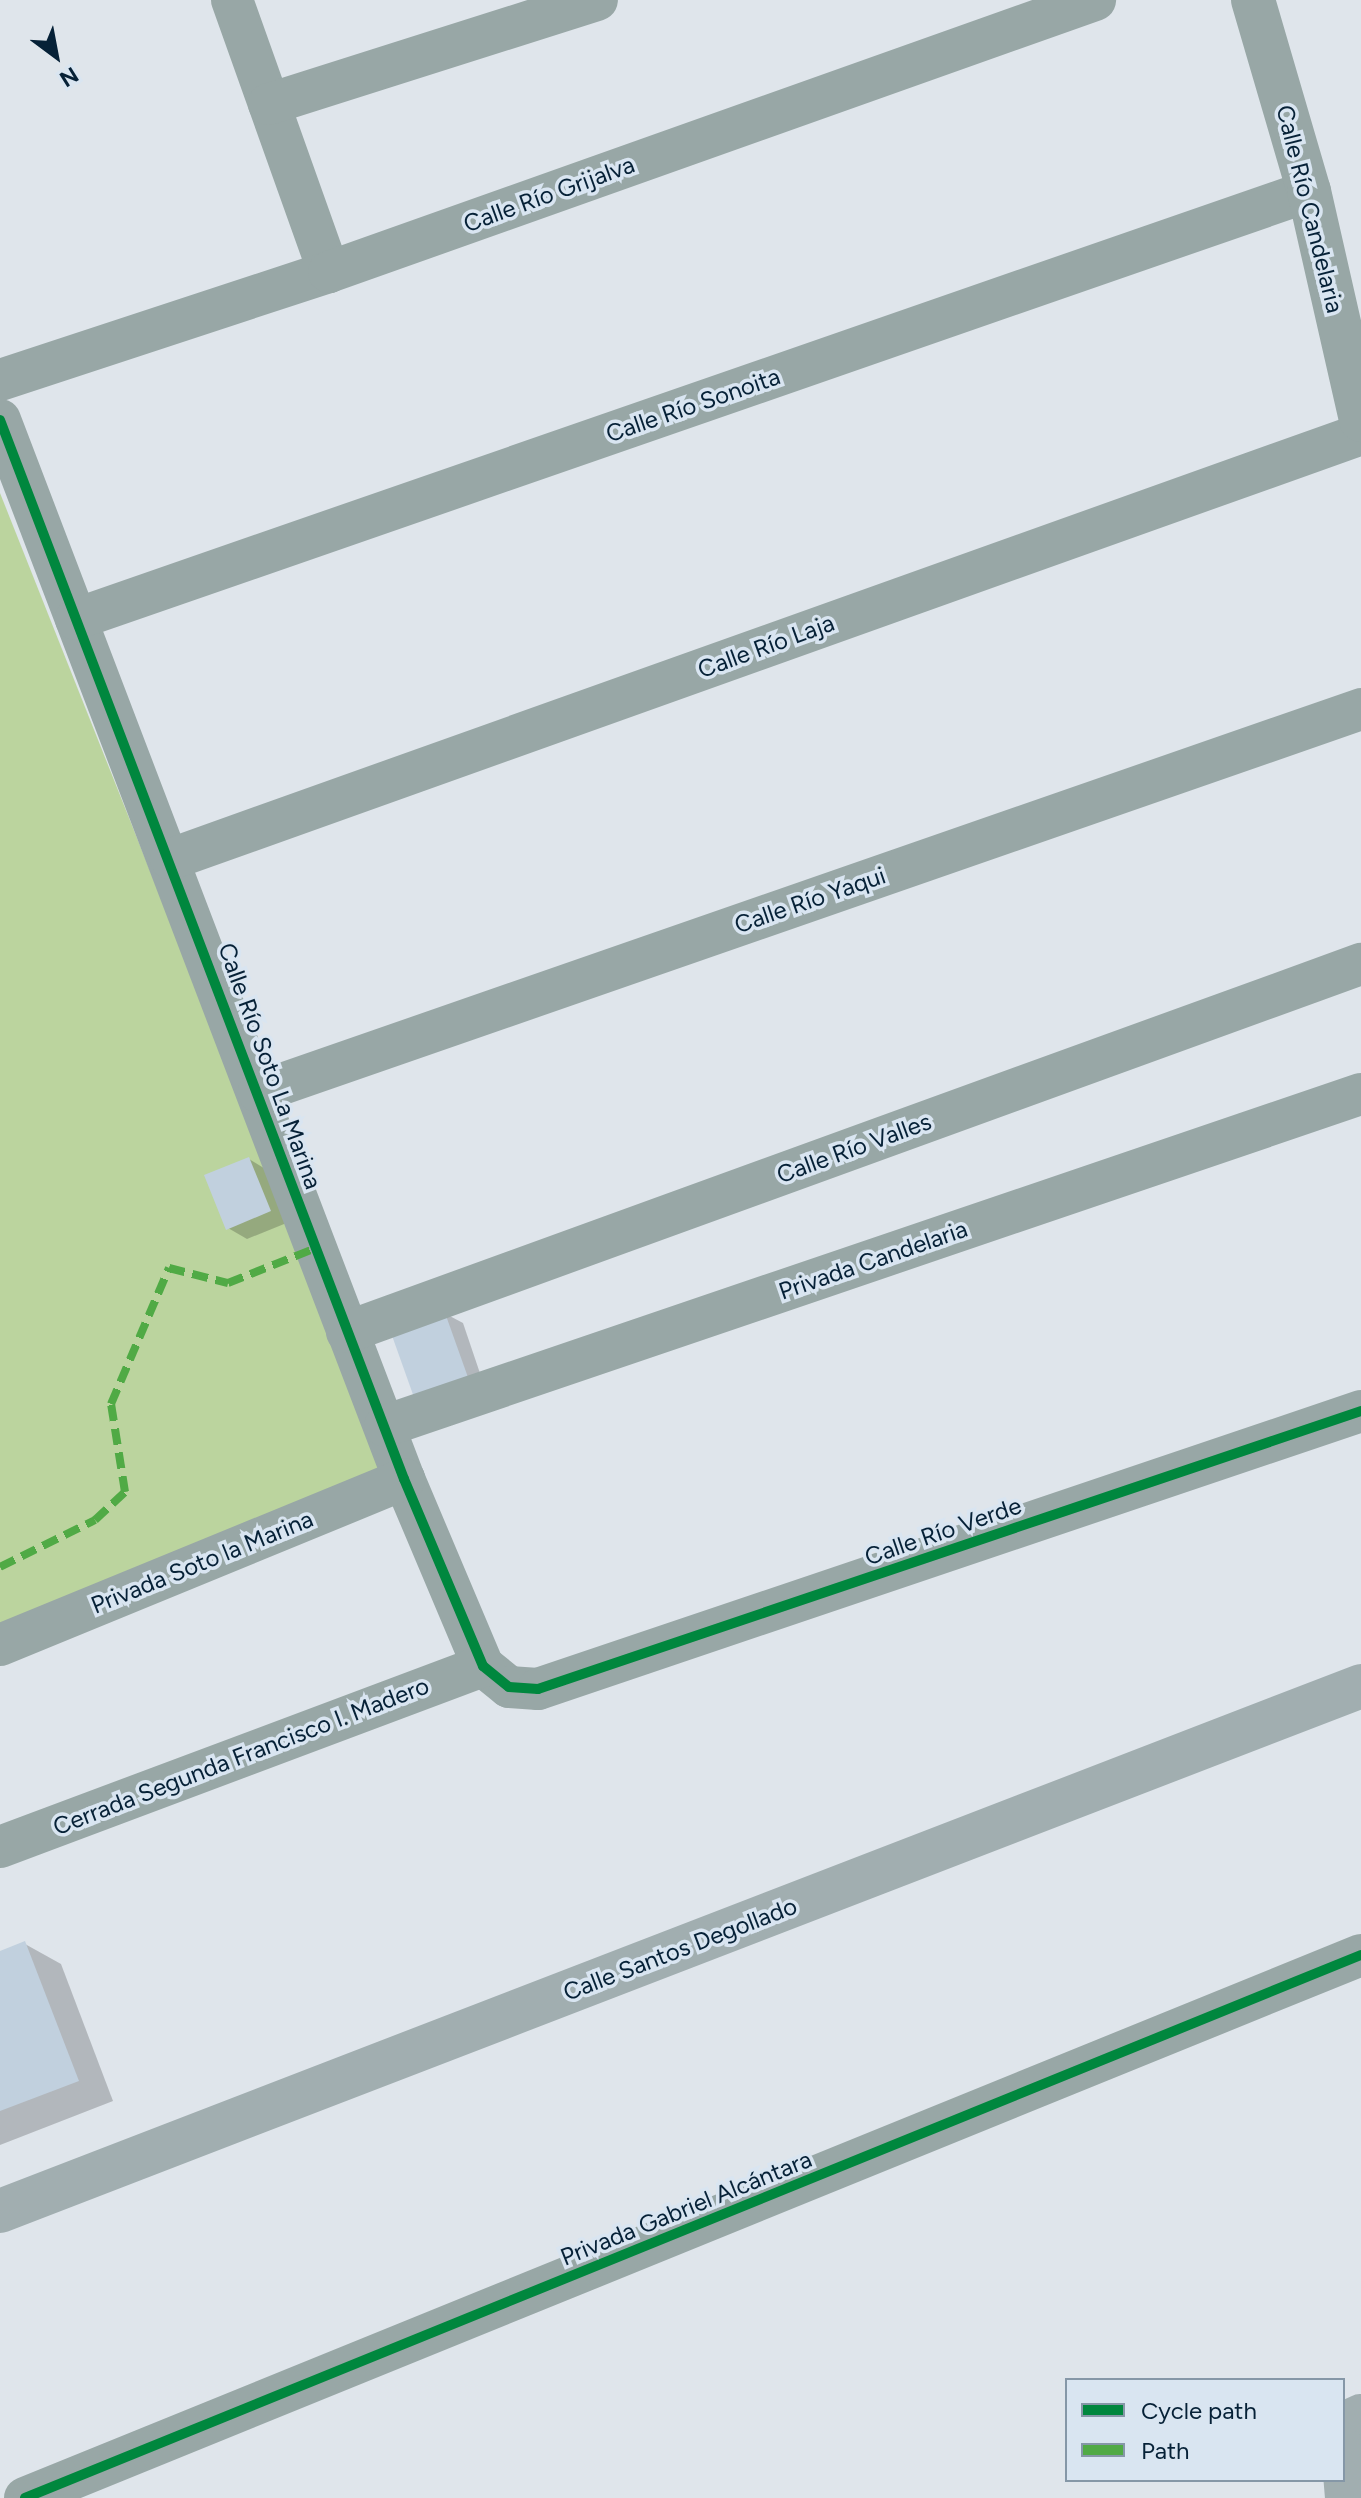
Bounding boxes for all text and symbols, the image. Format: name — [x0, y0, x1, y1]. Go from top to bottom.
north arrow — [16, 16, 96, 96]
text: N — [55, 61, 83, 93]
street label: Calle Río Candelaria — [1270, 102, 1350, 316]
street label: Calle Río Grijalva — [460, 150, 638, 238]
street label: Calle Río Sonoita — [602, 362, 784, 448]
street label: Calle Río Laja — [694, 608, 838, 684]
street label: Calle Río Yaqui — [731, 861, 889, 939]
street label: Calle Río Soto La Marina — [212, 939, 328, 1193]
street label: Calle Río Valles — [773, 1107, 935, 1189]
street label: Privada Candelaria — [775, 1214, 971, 1306]
street label: Calle Río Verde — [861, 1491, 1025, 1571]
street label: Privada Soto la Marina — [87, 1504, 317, 1620]
street label: Cerrada Segunda Francisco I. Madero — [49, 1671, 433, 1841]
street label: Calle Santos Degollado — [559, 1891, 801, 2007]
street label: Privada Gabriel Alcántara — [556, 2144, 816, 2272]
legend — [1065, 2378, 1345, 2482]
text: Cycle path — [1141, 2396, 1257, 2425]
text: Path — [1141, 2436, 1189, 2465]

